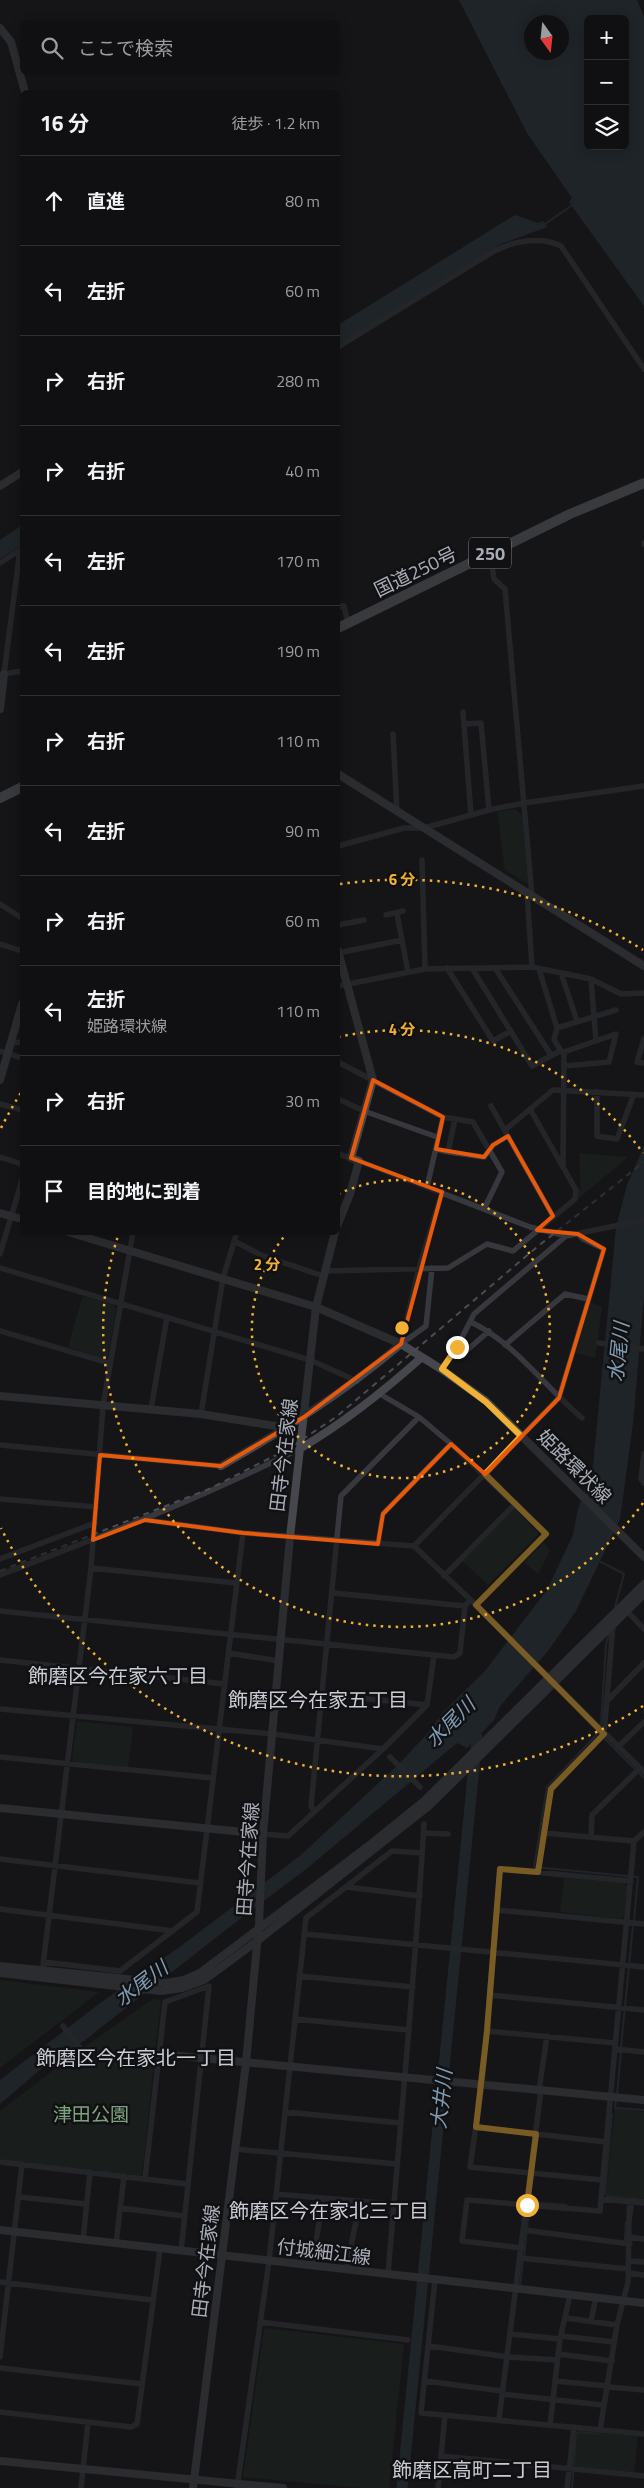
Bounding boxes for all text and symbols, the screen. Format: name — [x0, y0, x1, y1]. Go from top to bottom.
north arrow — [524, 15, 569, 60]
map controls — [584, 15, 629, 150]
button: + — [584, 15, 629, 60]
search box — [20, 20, 340, 75]
text: ここで検索 — [78, 33, 173, 62]
icon: search — [38, 34, 66, 62]
button: − — [584, 60, 629, 105]
button: layers — [584, 105, 629, 150]
text: 16 分 — [40, 107, 89, 139]
text: 徒歩 · 1.2 km — [232, 111, 320, 135]
text: 直進 — [87, 186, 125, 215]
icon: ahead — [40, 187, 68, 215]
text: 80 m — [285, 189, 320, 213]
text: 左折 — [87, 276, 125, 305]
icon: left — [40, 277, 68, 305]
text: 60 m — [285, 279, 320, 303]
text: 右折 — [87, 366, 125, 395]
icon: right — [40, 367, 68, 395]
text: 280 m — [276, 369, 320, 393]
text: 右折 — [87, 456, 125, 485]
icon: right — [40, 457, 68, 485]
text: 40 m — [285, 459, 320, 483]
street label: 国道250号 — [369, 538, 461, 604]
road number: 250 — [469, 538, 511, 568]
text: 左折 — [87, 546, 125, 575]
icon: left — [40, 547, 68, 575]
text: 170 m — [276, 549, 320, 573]
text: 左折 — [87, 636, 125, 665]
icon: left — [40, 637, 68, 665]
text: 190 m — [276, 639, 320, 663]
text: 右折 — [87, 726, 125, 755]
icon: right — [40, 727, 68, 755]
text: 110 m — [276, 729, 320, 753]
text: 左折 — [87, 816, 125, 845]
icon: left — [40, 817, 68, 845]
text: 90 m — [285, 819, 320, 843]
text: 6 分 — [389, 868, 415, 891]
text: 右折 — [87, 906, 125, 935]
icon: right — [40, 907, 68, 935]
text: 60 m — [285, 909, 320, 933]
text: 左折 — [87, 984, 125, 1013]
icon: left — [40, 997, 68, 1025]
text: 110 m — [276, 999, 320, 1023]
text: 姫路環状線 — [87, 1014, 167, 1038]
text: 4 分 — [389, 1018, 415, 1041]
text: 右折 — [87, 1086, 125, 1115]
icon: right — [40, 1087, 68, 1115]
text: 30 m — [285, 1089, 320, 1113]
text: 目的地に到着 — [87, 1176, 201, 1205]
icon: arrive — [40, 1177, 68, 1205]
text: 2 分 — [254, 1253, 280, 1276]
centre of rings — [393, 1319, 411, 1337]
water label: 水尾川 — [599, 1319, 637, 1383]
route end — [446, 1336, 469, 1359]
street label: 田寺今在家線 — [262, 1397, 304, 1513]
street label: 姫路環状線 — [531, 1422, 619, 1510]
district label: 飾磨区今在家六丁目 — [28, 1660, 208, 1691]
district label: 飾磨区今在家五丁目 — [228, 1684, 408, 1715]
water label: 水尾川 — [418, 1688, 484, 1754]
street label: 田寺今在家線 — [229, 1801, 265, 1917]
water label: 水尾川 — [108, 1951, 176, 2013]
district label: 飾磨区今在家北一丁目 — [36, 2042, 236, 2073]
water label: 大井川 — [422, 2066, 460, 2130]
park label: 津田公園 — [53, 2099, 129, 2128]
route start — [516, 2194, 539, 2217]
district label: 飾磨区今在家北三丁目 — [229, 2195, 429, 2226]
street label: 田寺今在家線 — [184, 2203, 226, 2319]
street label: 付城細江線 — [275, 2231, 373, 2271]
district label: 飾磨区高町二丁目 — [392, 2454, 552, 2485]

